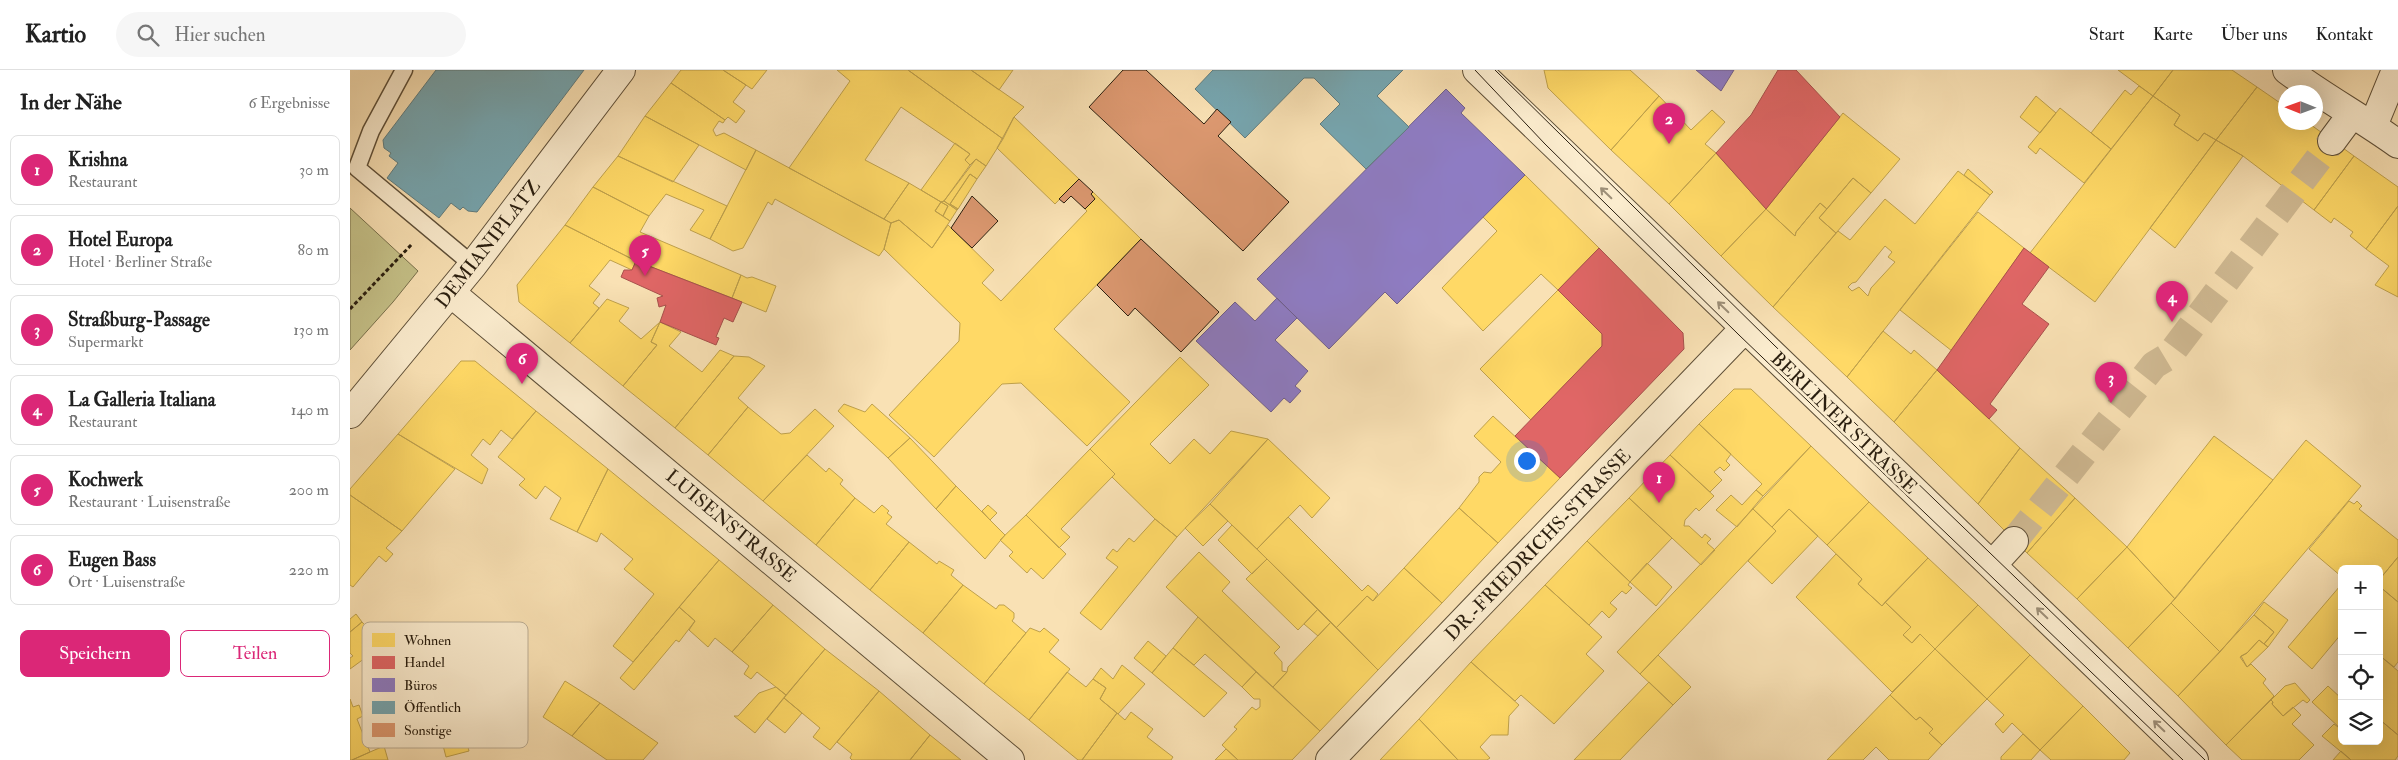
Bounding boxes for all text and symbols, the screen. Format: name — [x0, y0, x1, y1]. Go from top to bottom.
search box — [116, 12, 466, 57]
text: Kartio — [25, 19, 86, 50]
icon: search — [134, 21, 162, 49]
text: Hier suchen — [174, 23, 265, 47]
text: Start — [2089, 23, 2125, 46]
text: Karte — [2153, 23, 2193, 46]
text: Über uns — [2221, 23, 2287, 46]
text: Kontakt — [2315, 23, 2373, 46]
north arrow — [2278, 85, 2323, 130]
text: In der Nähe — [20, 89, 122, 116]
text: 6 Ergebnisse — [249, 93, 330, 113]
pin: 2 — [1653, 103, 1685, 144]
text: Krishna — [68, 148, 127, 172]
text: 1 — [34, 160, 40, 180]
text: 30 m — [299, 160, 329, 180]
text: Restaurant — [68, 172, 137, 192]
street label: DEMIANIPLATZ — [430, 175, 546, 313]
one-way arrow — [1601, 188, 1613, 200]
text: Hotel Europa — [68, 228, 173, 252]
pin: 5 — [629, 235, 661, 276]
text: 2 — [33, 240, 41, 260]
text: 80 m — [298, 240, 329, 260]
text: Hotel · Berliner Straße — [68, 252, 212, 272]
pin: 4 — [2156, 281, 2188, 322]
one-way arrow — [1717, 300, 1729, 313]
text: Straßburg-Passage — [68, 308, 210, 332]
text: 3 — [34, 320, 40, 340]
text: 130 m — [293, 320, 329, 340]
text: Supermarkt — [68, 332, 143, 352]
pin: 6 — [506, 343, 538, 384]
street label: BERLINER STRASSE — [1766, 347, 1923, 499]
pin: 3 — [2095, 362, 2127, 403]
text: La Galleria Italiana — [68, 388, 216, 412]
text: 4 — [33, 400, 41, 420]
text: 140 m — [291, 400, 329, 420]
text: Restaurant — [68, 412, 137, 432]
street label: DR.-FRIEDRICHS-STRASSE — [1440, 444, 1636, 646]
your location — [1514, 448, 1540, 474]
pin: 1 — [1643, 462, 1675, 503]
street label: LUISENSTRASSE — [661, 464, 802, 588]
text: Kochwerk — [68, 468, 143, 492]
text: 5 — [33, 480, 41, 500]
text: 200 m — [289, 480, 329, 500]
text: Restaurant · Luisenstraße — [68, 492, 230, 512]
text: Eugen Bass — [68, 548, 156, 572]
text: 6 — [33, 560, 41, 580]
text: 220 m — [289, 560, 329, 580]
map controls — [2338, 565, 2383, 745]
button: + — [2338, 565, 2383, 610]
text: Ort · Luisenstraße — [68, 572, 185, 592]
one-way arrow — [2035, 607, 2048, 619]
button: − — [2338, 610, 2383, 655]
legend — [362, 622, 528, 748]
button: Speichern — [20, 630, 170, 677]
button: Teilen — [180, 630, 330, 677]
text: Wohnen — [403, 632, 451, 649]
text: Handel — [404, 654, 445, 671]
button: locate — [2338, 655, 2383, 700]
text: Büros — [404, 677, 437, 694]
text: Öffentlich — [404, 699, 462, 716]
button: layers — [2338, 700, 2383, 745]
one-way arrow — [2153, 720, 2165, 732]
text: Sonstige — [404, 722, 452, 739]

